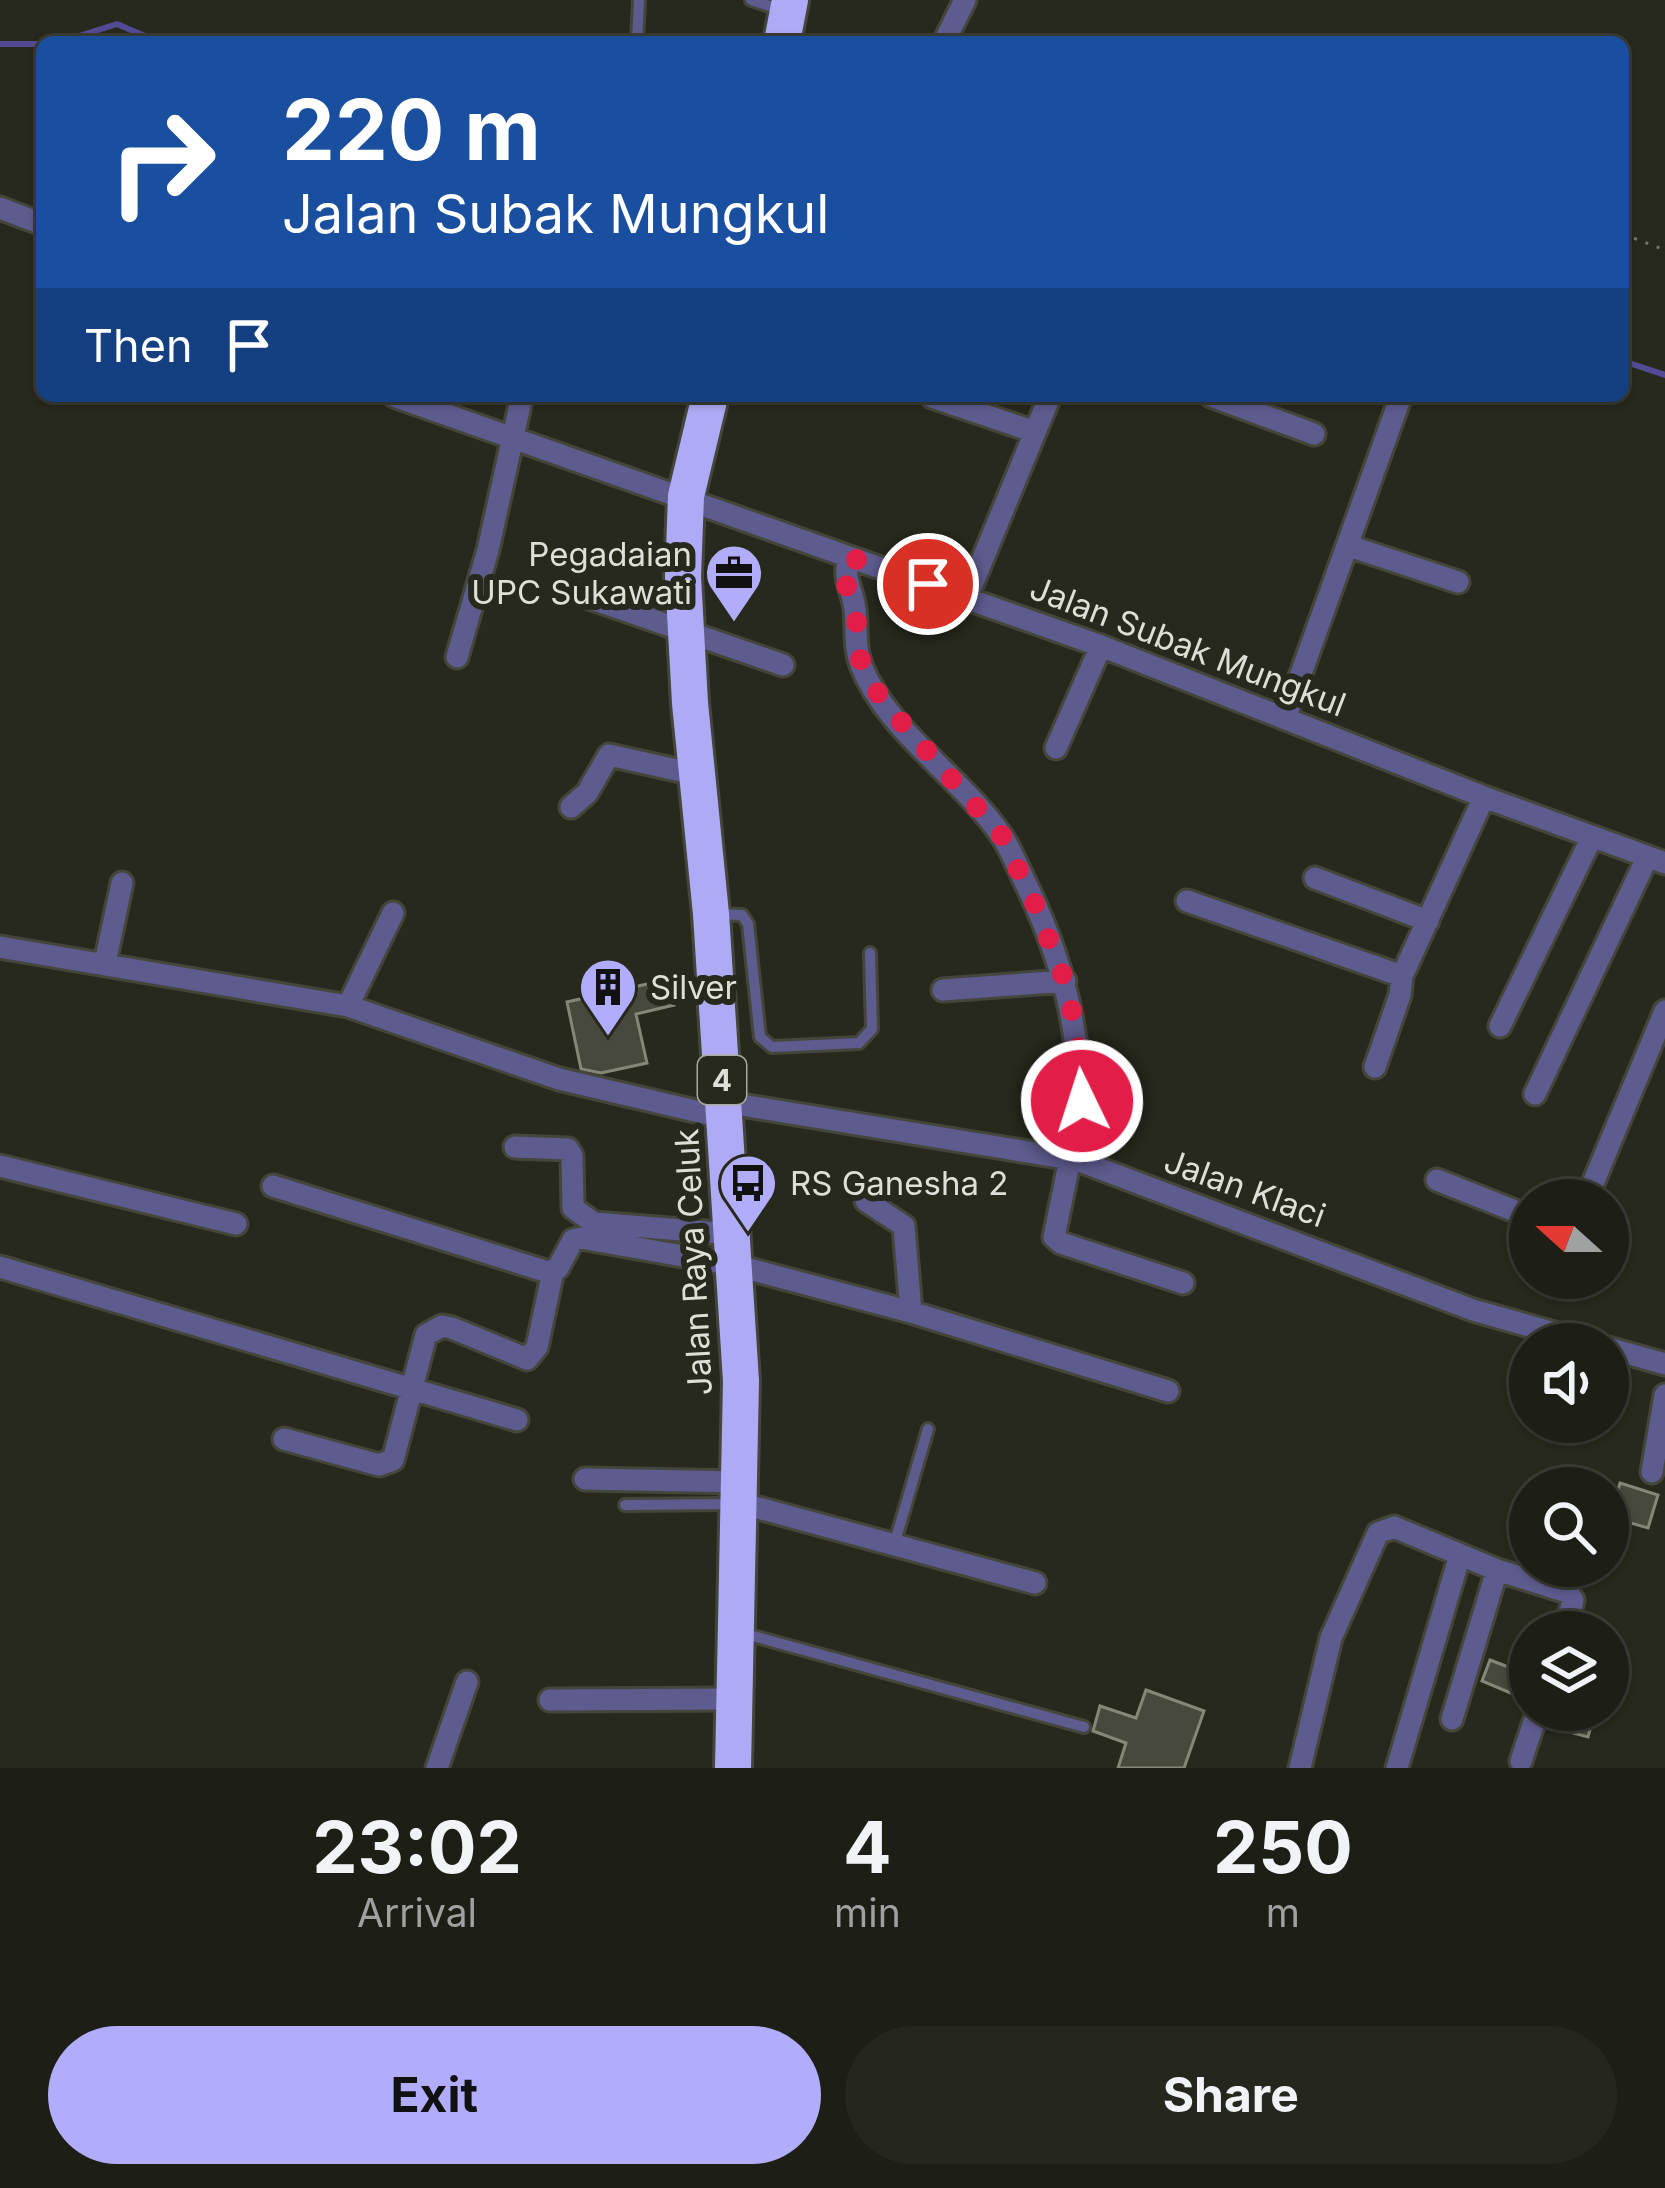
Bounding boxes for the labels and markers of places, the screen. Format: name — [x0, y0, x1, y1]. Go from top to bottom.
pin — [877, 533, 979, 635]
place label: Pegadaian UPC Sukawati — [471, 534, 692, 612]
office icon: Pegadaian UPC Sukawati — [703, 542, 765, 624]
building icon: Silver — [577, 956, 639, 1038]
place label: Silver — [650, 967, 737, 1007]
bus stop icon: RS Ganesha 2 — [717, 1152, 779, 1234]
place label: RS Ganesha 2 — [790, 1163, 1008, 1203]

